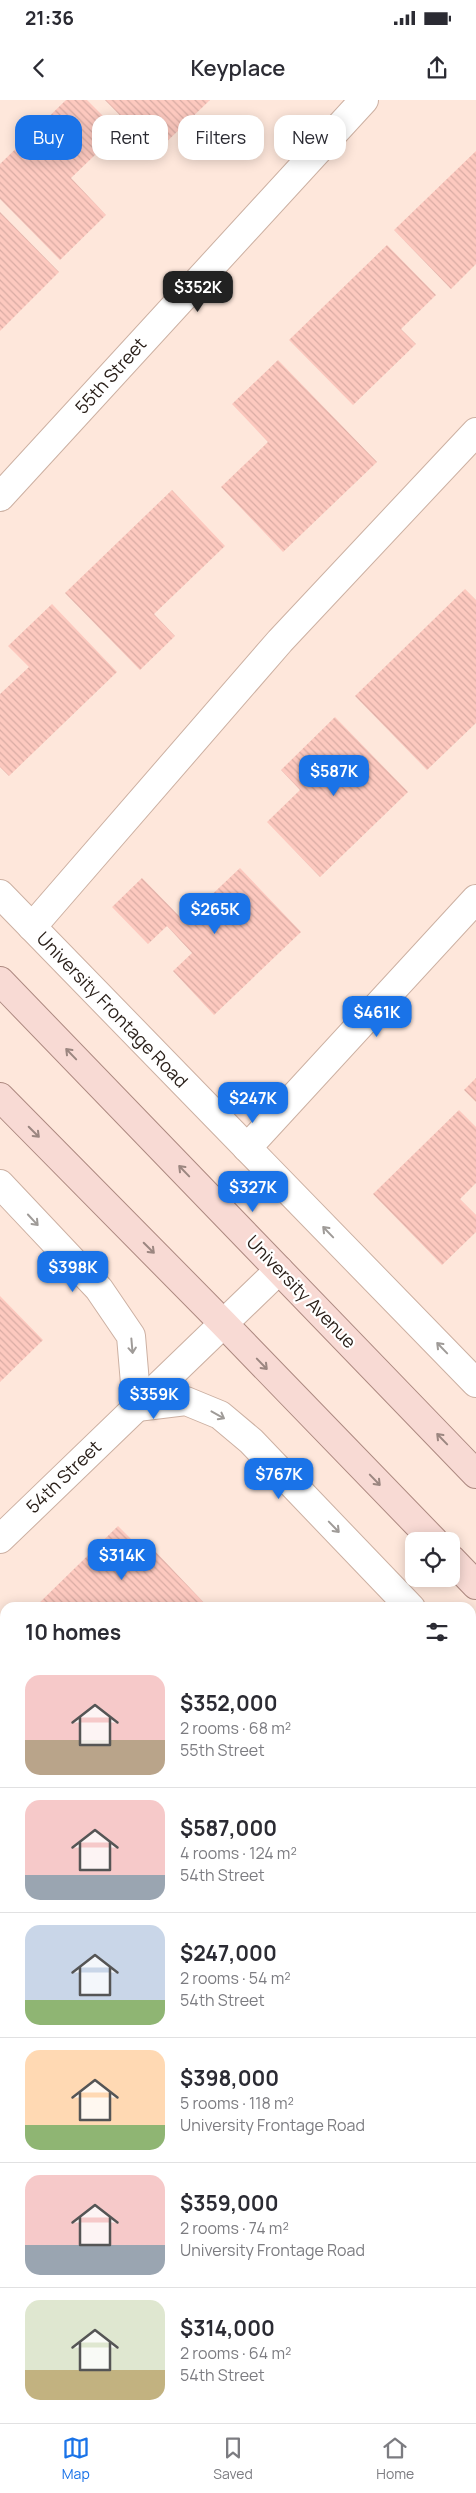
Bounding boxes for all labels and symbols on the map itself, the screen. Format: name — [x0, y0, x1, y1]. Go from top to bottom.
pin: $352K — [163, 270, 233, 313]
street label: 55th Street — [69, 332, 151, 419]
pin: $587K — [299, 754, 369, 797]
pin: $265K — [180, 892, 250, 935]
street label: University Frontage Road — [32, 926, 194, 1092]
pin: $461K — [342, 996, 412, 1038]
one-way arrow — [64, 1048, 77, 1060]
pin: $247K — [218, 1082, 288, 1124]
one-way arrow — [28, 1126, 40, 1138]
one-way arrow — [177, 1165, 190, 1177]
pin: $327K — [218, 1170, 288, 1213]
one-way arrow — [27, 1213, 39, 1226]
one-way arrow — [322, 1226, 335, 1238]
street label: University Avenue — [242, 1230, 362, 1353]
one-way arrow — [142, 1241, 154, 1253]
pin: $398K — [38, 1250, 108, 1293]
one-way arrow — [128, 1338, 137, 1354]
one-way arrow — [436, 1342, 448, 1354]
one-way arrow — [256, 1357, 268, 1370]
pin: $359K — [119, 1378, 189, 1420]
one-way arrow — [210, 1410, 225, 1420]
one-way arrow — [436, 1433, 448, 1445]
street label: 54th Street — [21, 1435, 106, 1518]
pin: $767K — [244, 1458, 314, 1500]
one-way arrow — [369, 1474, 381, 1487]
one-way arrow — [328, 1521, 340, 1534]
pin: $314K — [87, 1538, 157, 1581]

